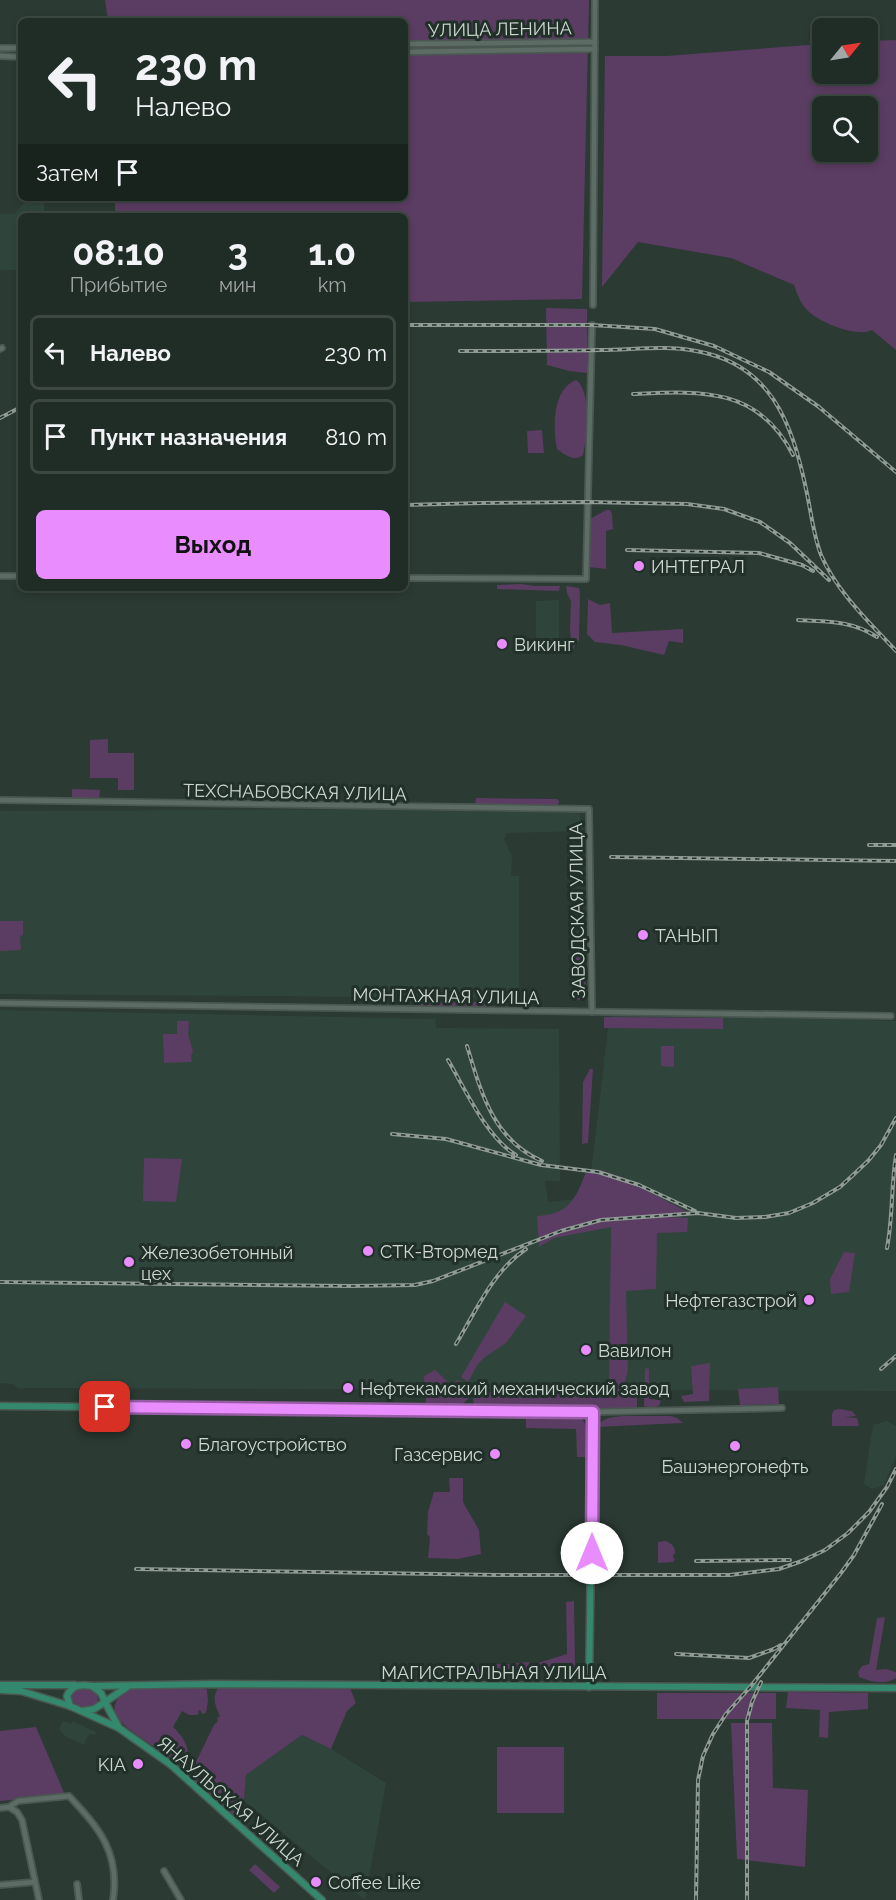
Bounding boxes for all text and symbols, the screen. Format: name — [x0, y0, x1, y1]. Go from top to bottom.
street label: УЛИЦА ЛЕНИНА — [428, 17, 572, 41]
north arrow — [812, 18, 878, 84]
map controls — [812, 18, 878, 162]
text: 230 m — [135, 41, 257, 90]
icon: left — [36, 42, 114, 120]
text: Налево — [135, 91, 231, 122]
button: search — [812, 96, 878, 162]
icon: arrive — [111, 156, 144, 189]
text: Затем — [36, 160, 99, 186]
text: 08:10 — [72, 231, 165, 273]
text: 3 — [228, 231, 248, 273]
text: 1.0 — [308, 231, 356, 273]
text: Прибытие — [70, 273, 167, 297]
text: мин — [219, 273, 256, 297]
text: km — [318, 273, 347, 297]
icon: left — [39, 336, 72, 369]
text: Налево — [90, 340, 171, 366]
text: 230 m — [324, 340, 387, 366]
icon: arrive — [39, 420, 72, 453]
text: Пункт назначения — [90, 424, 287, 450]
text: 810 m — [325, 424, 387, 450]
button: Выход — [36, 510, 390, 579]
place label: ИНТЕГРАЛ — [651, 556, 745, 577]
marker: ИНТЕГРАЛ — [632, 559, 646, 573]
place label: Викинг — [514, 634, 575, 655]
marker: Викинг — [495, 637, 509, 651]
street label: ТЕХСНАБОВСКАЯ УЛИЦА — [183, 780, 407, 804]
street label: ЗАВОДСКАЯ УЛИЦА — [565, 823, 589, 999]
place label: ТАНЫП — [655, 925, 718, 946]
marker: ТАНЫП — [636, 928, 650, 942]
street label: МОНТАЖНАЯ УЛИЦА — [352, 984, 540, 1008]
place label: СТК-Втормед — [380, 1241, 498, 1262]
place label: Железобетонный цех — [141, 1242, 293, 1284]
marker: СТК-Втормед — [361, 1244, 375, 1258]
marker: Железобетонный цех — [122, 1255, 136, 1269]
place label: Нефтегазстрой — [665, 1290, 797, 1311]
marker: Нефтегазстрой — [802, 1293, 816, 1307]
place label: Вавилон — [598, 1340, 672, 1361]
marker: Вавилон — [579, 1343, 593, 1357]
place label: Нефтекамский механический завод — [360, 1378, 669, 1399]
pin — [79, 1381, 130, 1432]
marker: Нефтекамский механический завод — [341, 1381, 355, 1395]
icon: arrive — [88, 1390, 121, 1423]
place label: Благоустройство — [198, 1434, 347, 1455]
marker: Благоустройство — [179, 1437, 193, 1451]
marker: Башэнергонефть — [728, 1439, 742, 1453]
place label: Газсервис — [394, 1444, 483, 1465]
marker: Газсервис — [488, 1447, 502, 1461]
place label: Башэнергонефть — [661, 1456, 809, 1477]
position arrow — [560, 1521, 624, 1585]
street label: МАГИСТРАЛЬНАЯ УЛИЦА — [381, 1662, 607, 1683]
street label: ЯНАУЛЬСКАЯ УЛИЦА — [153, 1732, 309, 1870]
place label: KIA — [98, 1754, 126, 1775]
marker: KIA — [131, 1757, 145, 1771]
place label: Coffee Like — [328, 1872, 421, 1893]
marker: Coffee Like — [309, 1875, 323, 1889]

